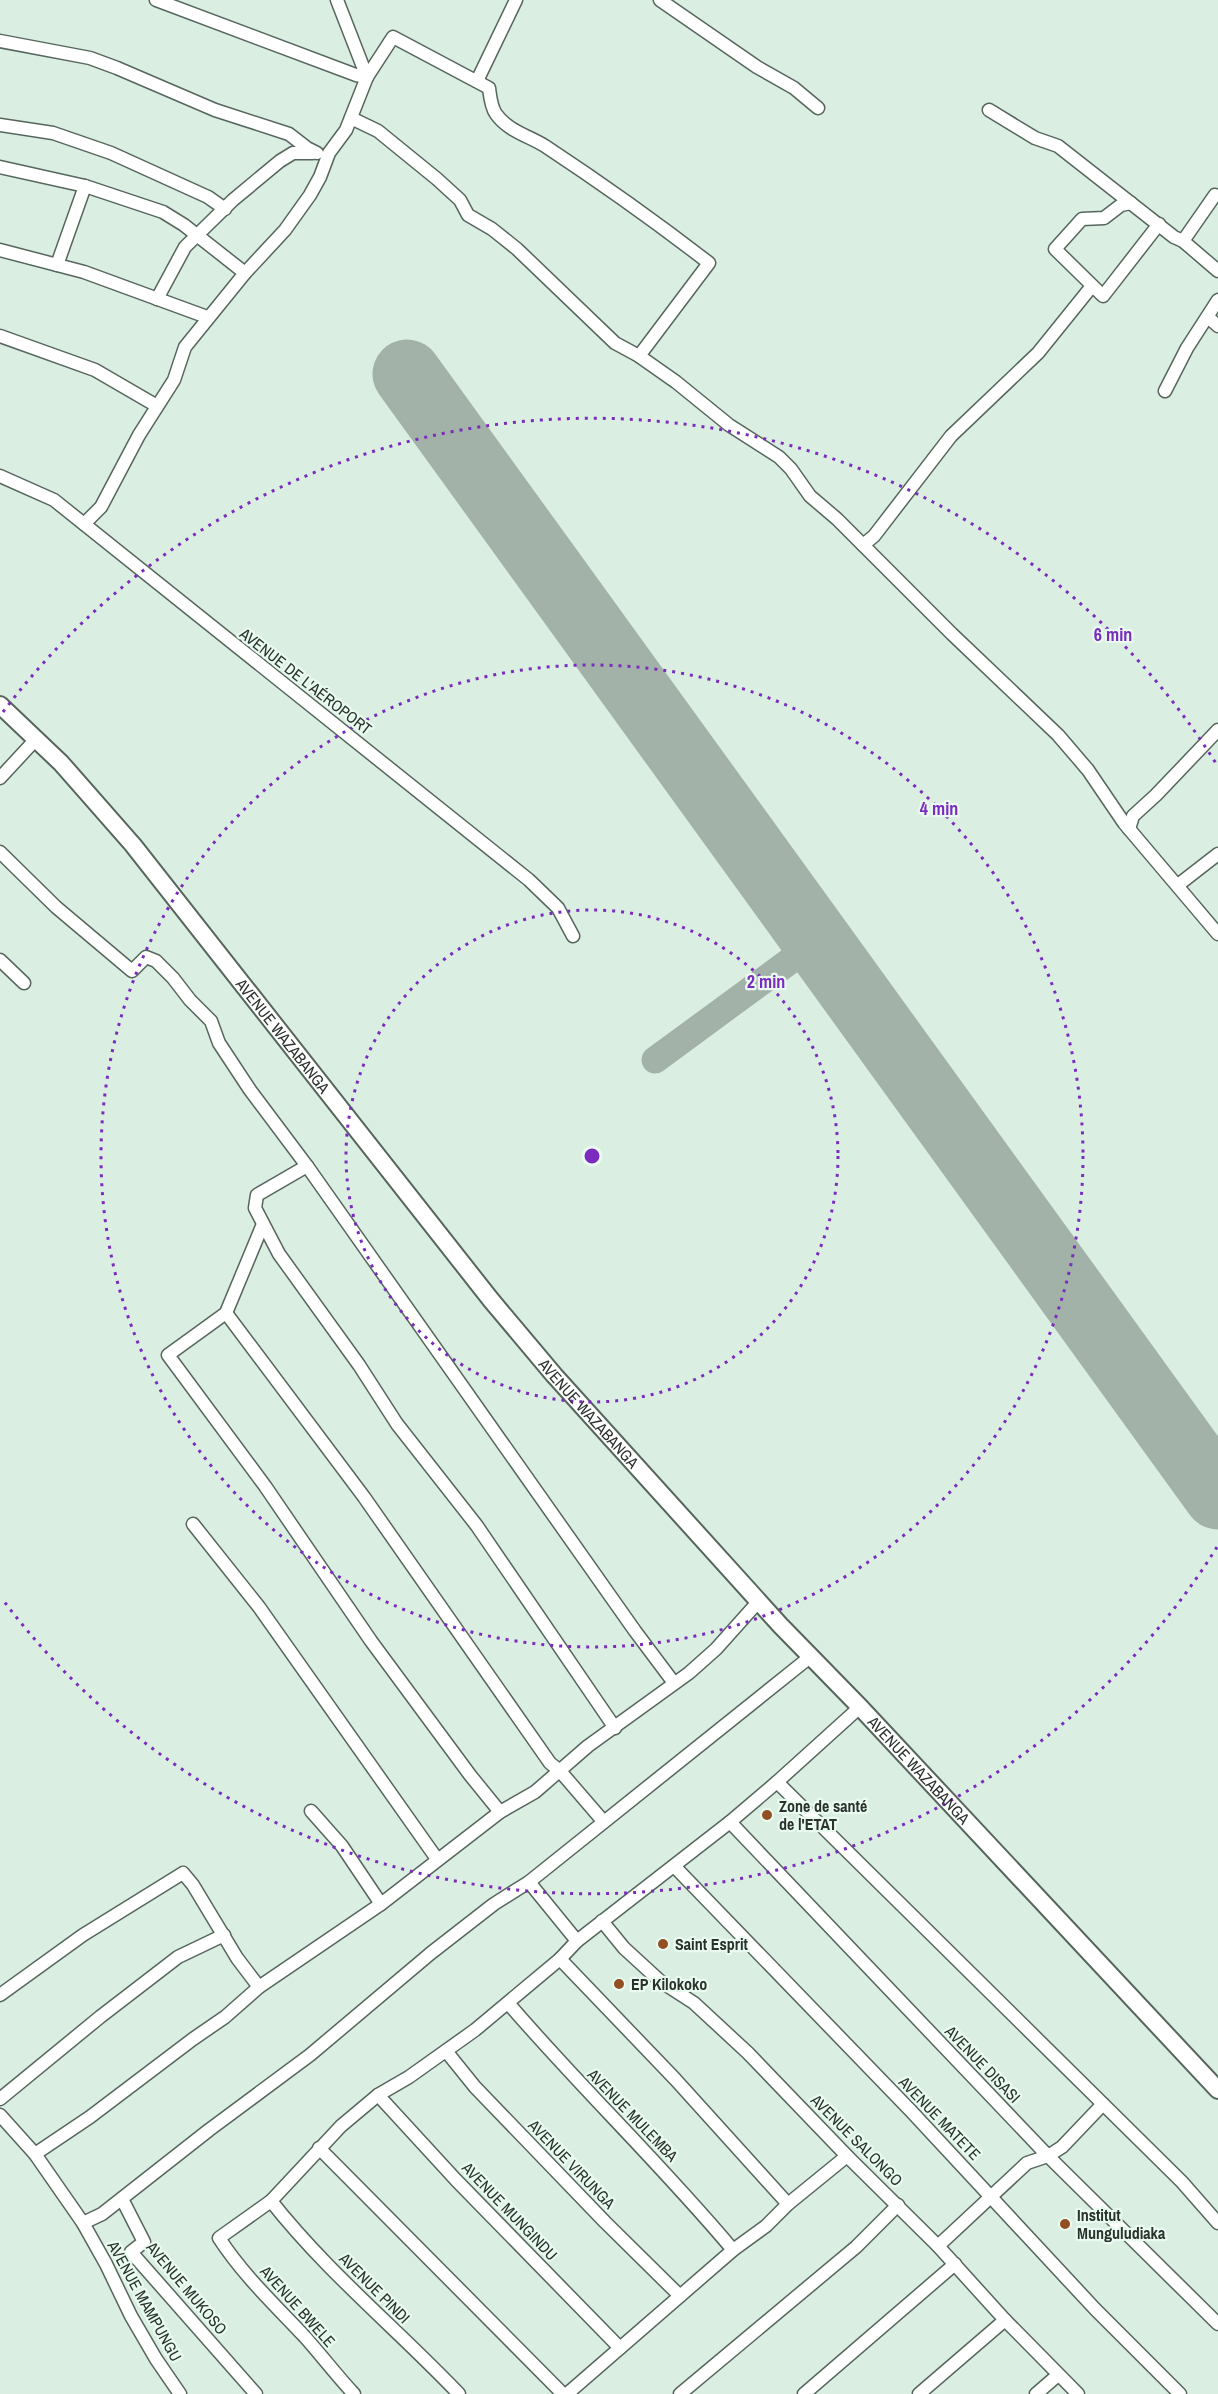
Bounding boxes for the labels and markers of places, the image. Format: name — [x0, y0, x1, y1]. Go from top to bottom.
centre of rings — [582, 1146, 602, 1166]
place label: Zone de santé de l'ETAT — [779, 1795, 867, 1835]
marker: Zone de santé de l'ETAT — [760, 1808, 774, 1822]
place label: Saint Esprit — [675, 1933, 749, 1955]
marker: Saint Esprit — [656, 1937, 670, 1951]
place label: EP Kilokoko — [631, 1973, 707, 1995]
marker: EP Kilokoko — [612, 1977, 626, 1991]
place label: Institut Munguludiaka — [1077, 2204, 1166, 2244]
marker: Institut Munguludiaka — [1058, 2217, 1072, 2231]

